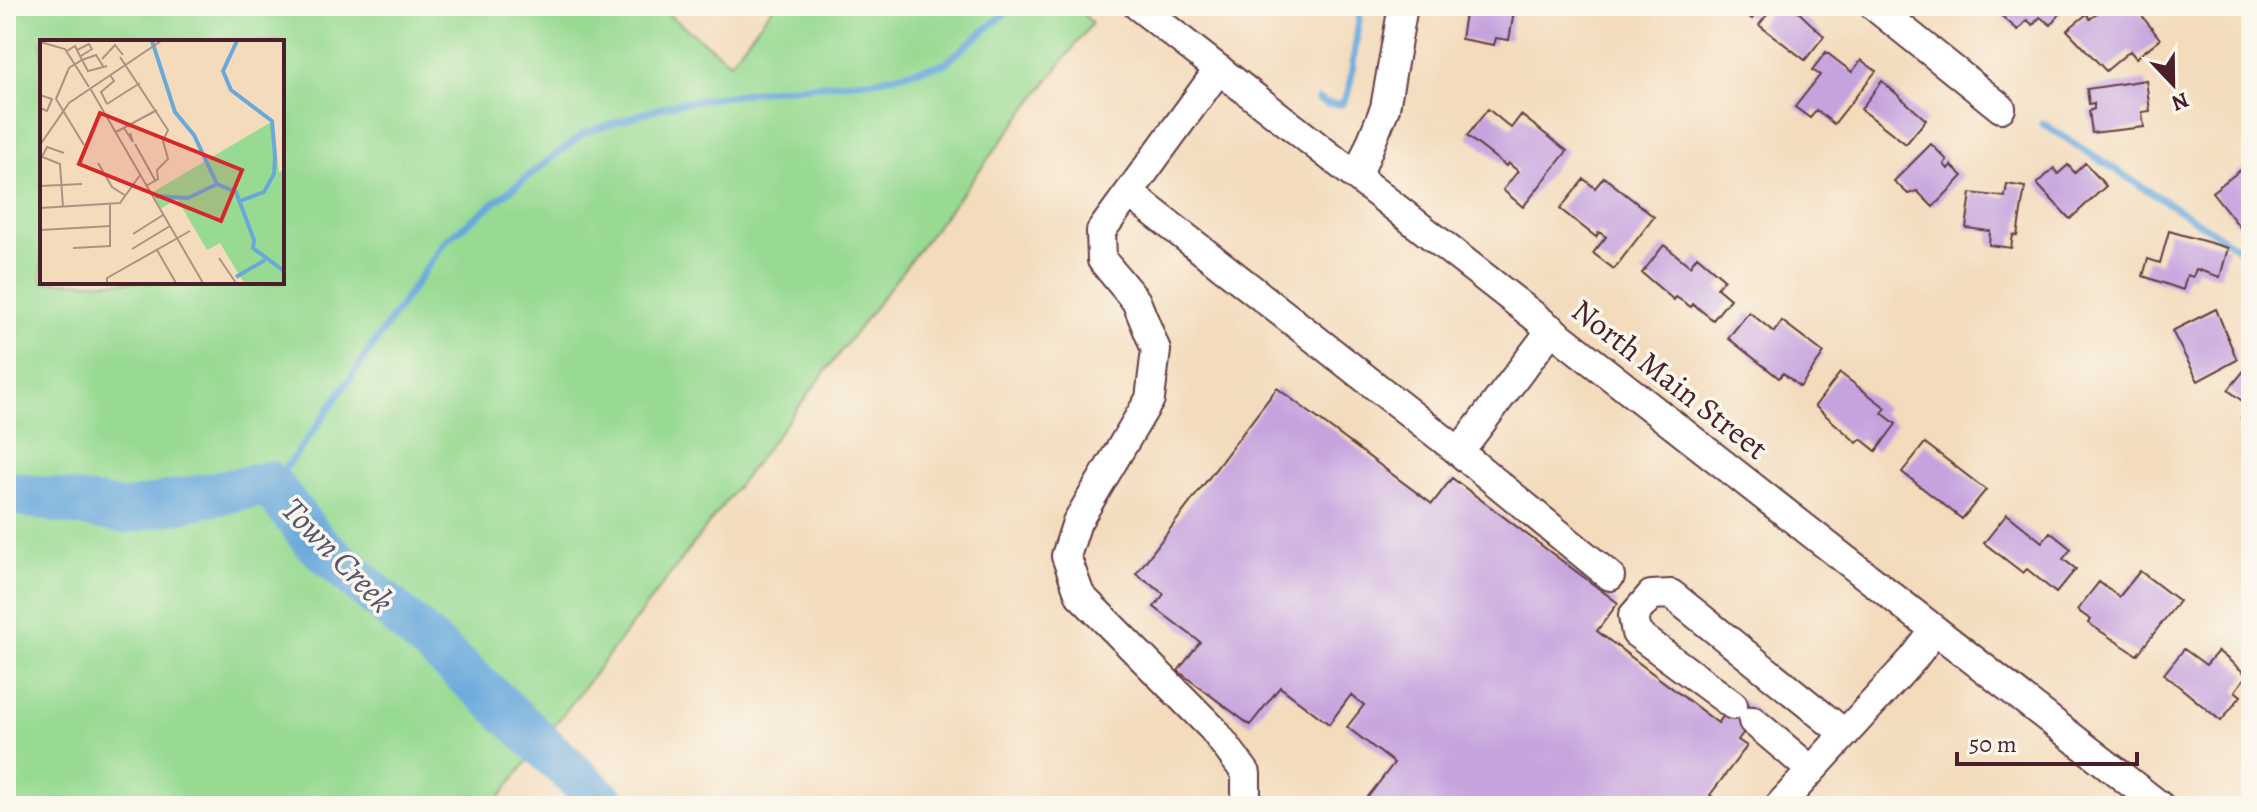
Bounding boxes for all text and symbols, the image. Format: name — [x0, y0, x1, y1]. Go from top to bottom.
inset map — [40, 40, 284, 284]
north arrow — [2133, 44, 2213, 124]
text: N — [2167, 85, 2193, 119]
street label: North Main Street — [1563, 288, 1777, 470]
water label: Town Creek — [271, 487, 405, 623]
scale bar — [1957, 716, 2137, 766]
text: 50 m — [1969, 728, 2017, 760]

